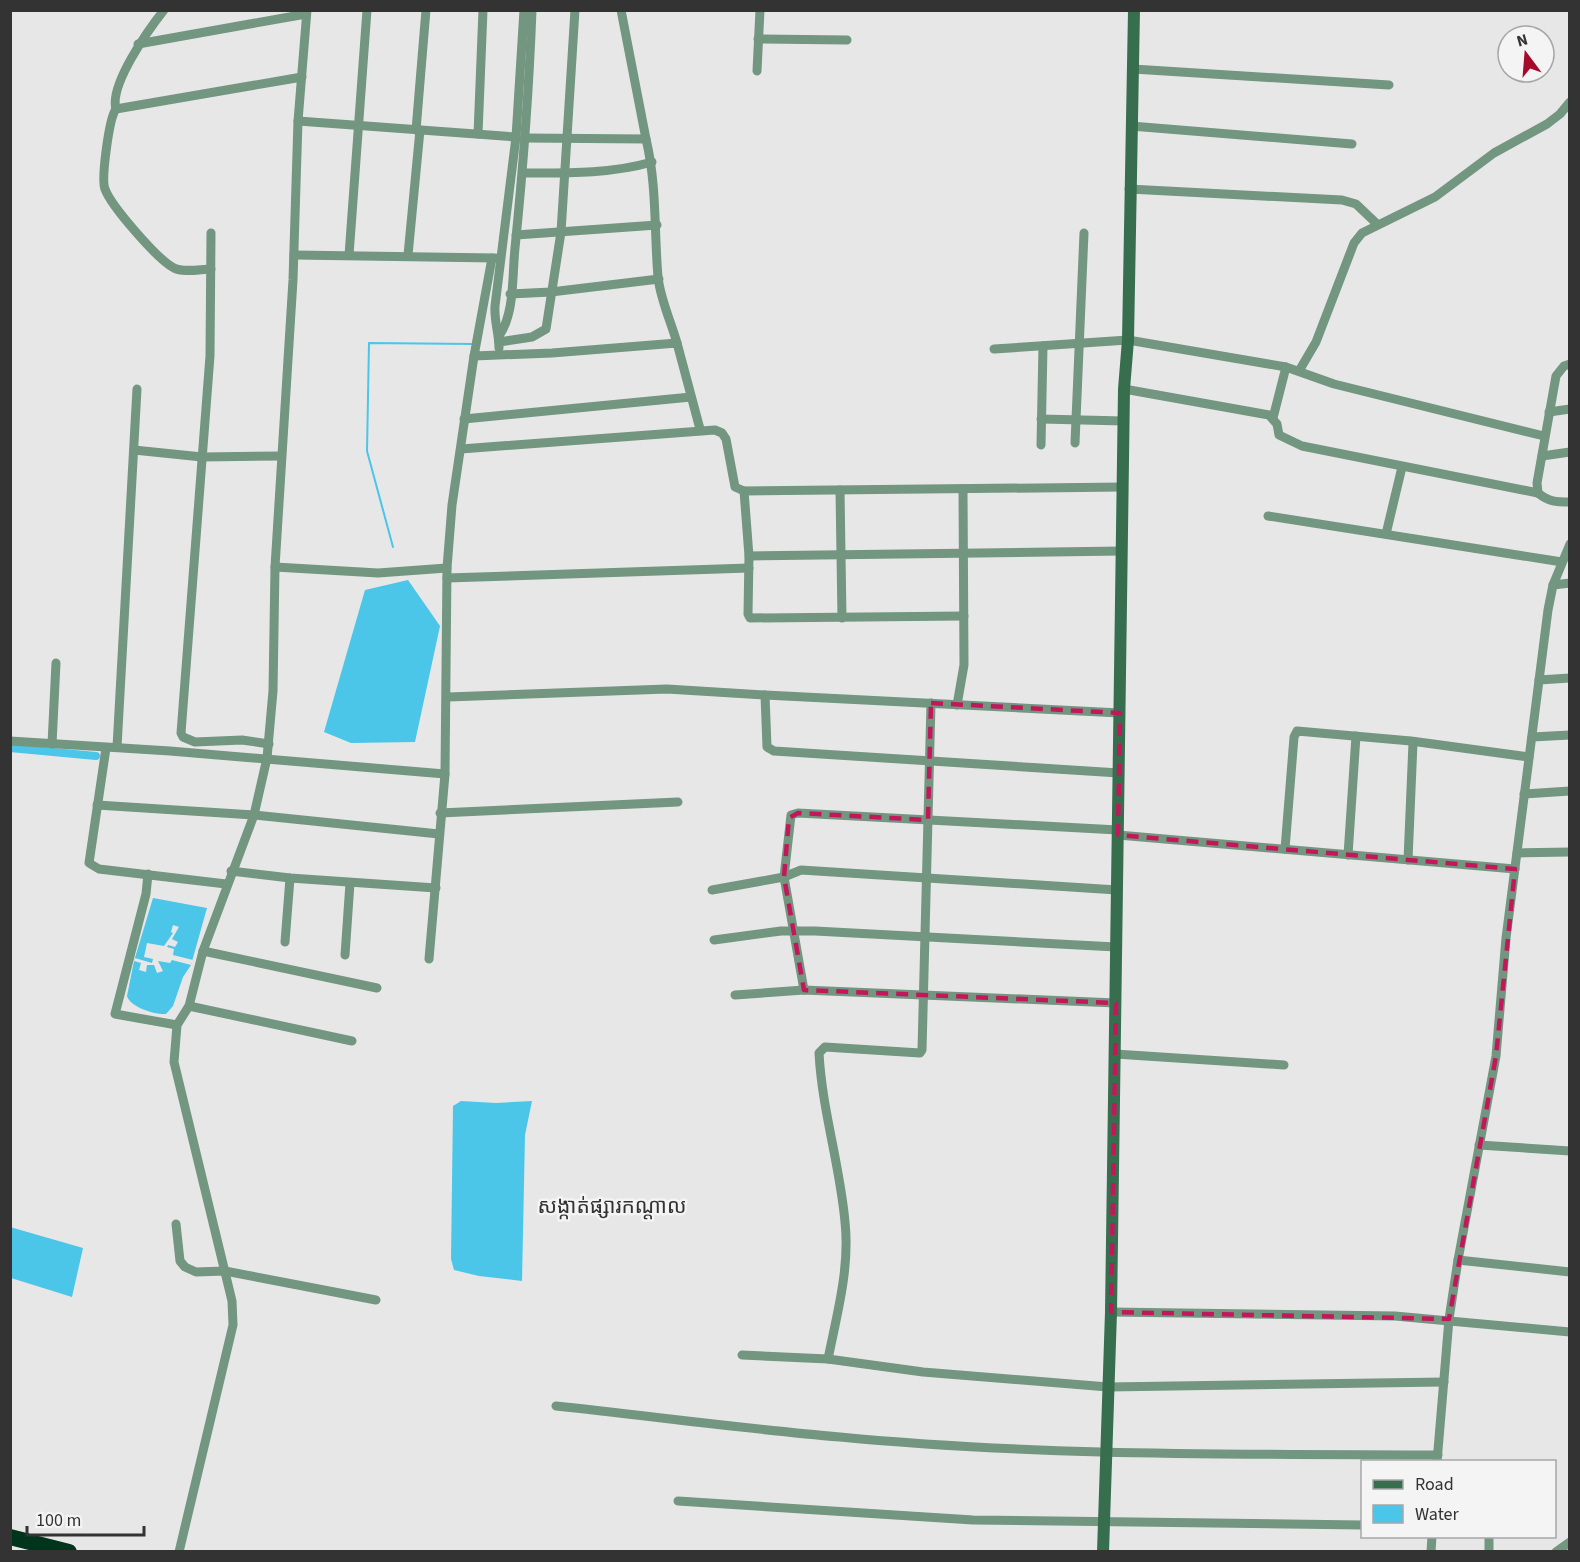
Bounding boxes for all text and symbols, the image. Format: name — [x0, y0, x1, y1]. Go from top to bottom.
north arrow — [1496, 24, 1556, 84]
text: N — [1514, 29, 1530, 53]
district label: សង្កាត់ផ្សារកណ្ដាល — [538, 1191, 686, 1221]
legend — [1361, 1460, 1556, 1538]
text: Road — [1415, 1472, 1454, 1497]
scale bar — [27, 1499, 144, 1537]
text: Water — [1415, 1502, 1459, 1527]
text: 100 m — [36, 1508, 81, 1533]

